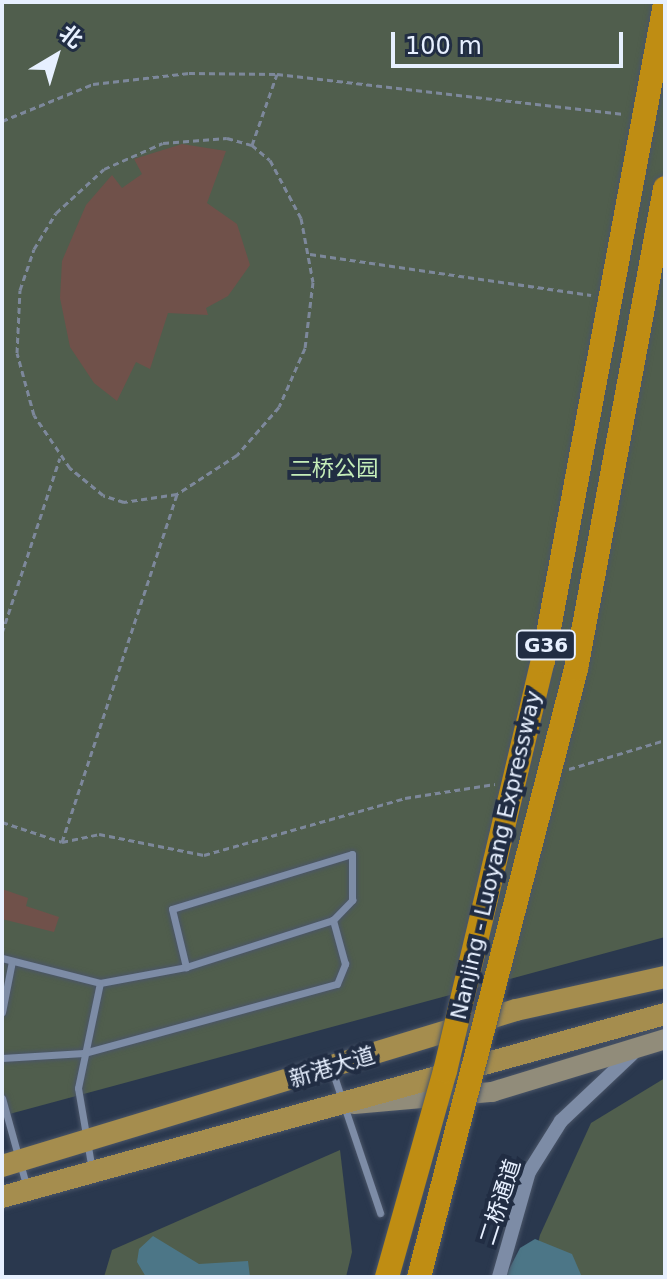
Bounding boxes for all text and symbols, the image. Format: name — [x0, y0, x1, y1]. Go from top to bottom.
north arrow — [16, 16, 96, 96]
scale bar — [395, 16, 627, 66]
text: 北 — [55, 20, 87, 53]
text: 100 m — [405, 32, 482, 60]
park label: 二桥公园 — [290, 456, 378, 482]
road number: G36 — [514, 629, 578, 661]
street label: Nanjing - Luoyang Expressway — [445, 688, 547, 1022]
street label: 新港大道 — [286, 1042, 378, 1092]
street label: 二桥通道 — [474, 1156, 526, 1248]

